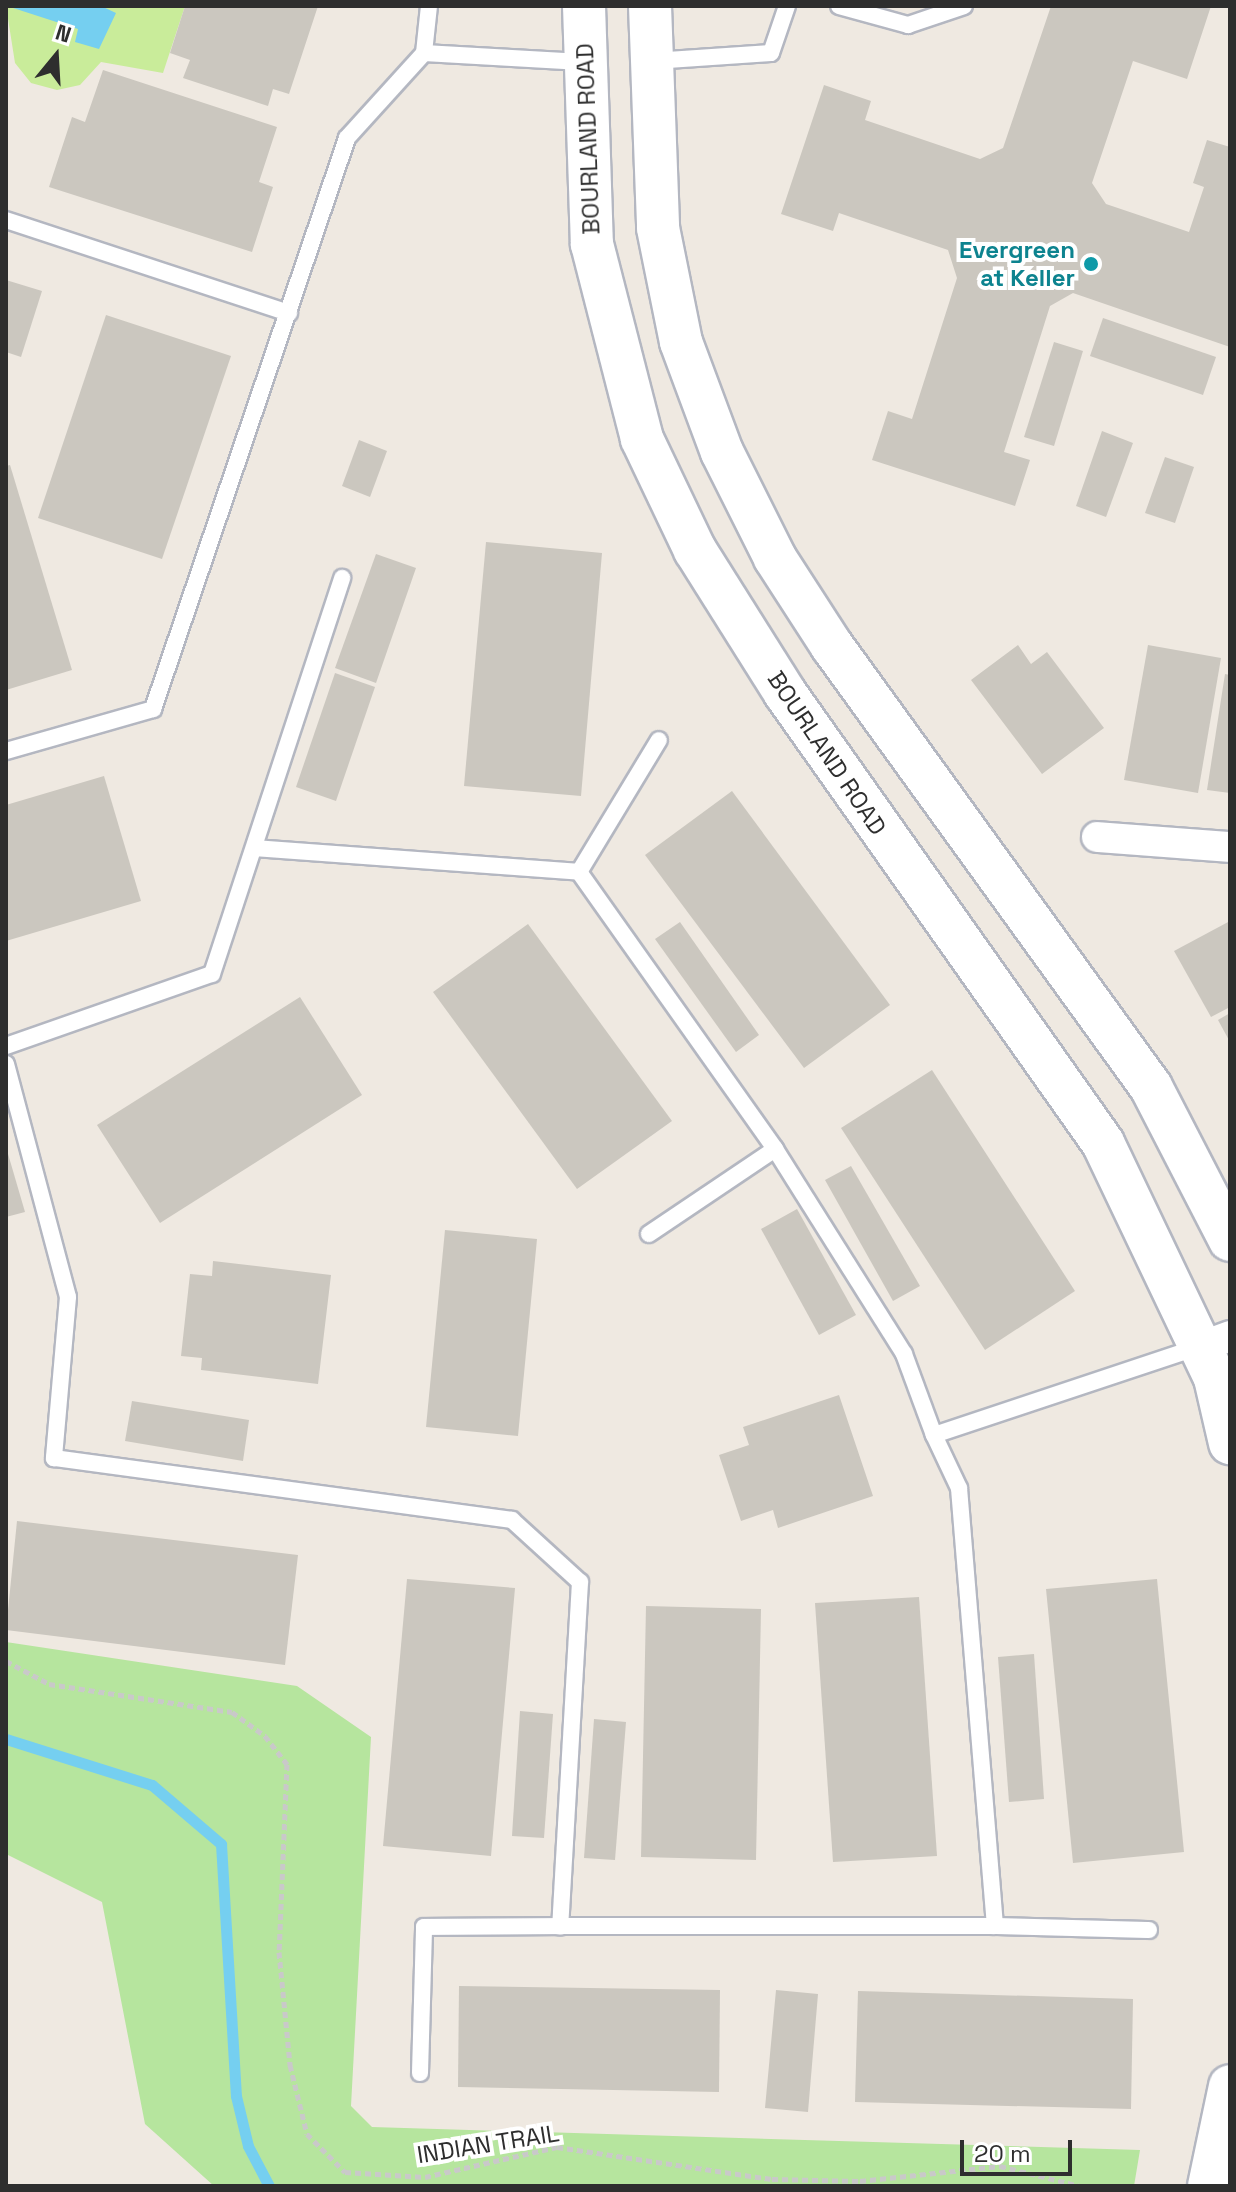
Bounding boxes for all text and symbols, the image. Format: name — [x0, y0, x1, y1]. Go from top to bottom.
north arrow — [16, 16, 96, 96]
text: N — [52, 18, 75, 49]
street label: BOURLAND ROAD — [570, 43, 606, 235]
place label: Evergreen at Keller — [959, 236, 1075, 292]
marker: Evergreen at Keller — [1082, 255, 1100, 273]
street label: BOURLAND ROAD — [762, 666, 892, 840]
street label: INDIAN TRAIL — [415, 2119, 561, 2169]
scale bar — [964, 2124, 1076, 2174]
text: 20 m — [974, 2138, 1031, 2169]

